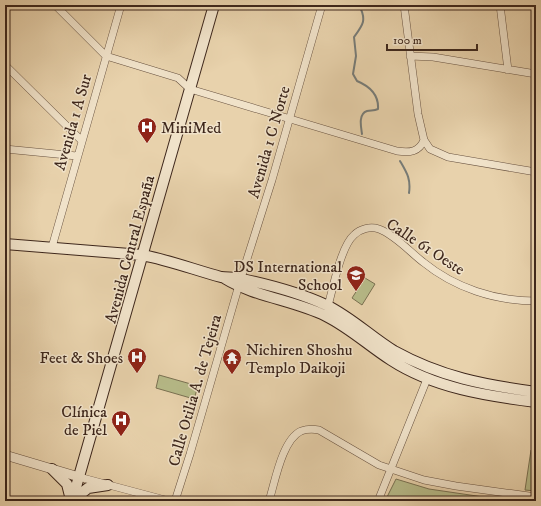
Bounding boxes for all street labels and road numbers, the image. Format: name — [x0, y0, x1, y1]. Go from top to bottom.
street label: Avenida 1 A Sur — [50, 72, 96, 173]
street label: Avenida 1 C Norte — [243, 84, 295, 201]
street label: Avenida Central España — [101, 173, 159, 325]
street label: Calle 61 Oeste — [382, 214, 469, 280]
street label: Calle Otilia A. de Tejeira — [164, 312, 226, 469]

